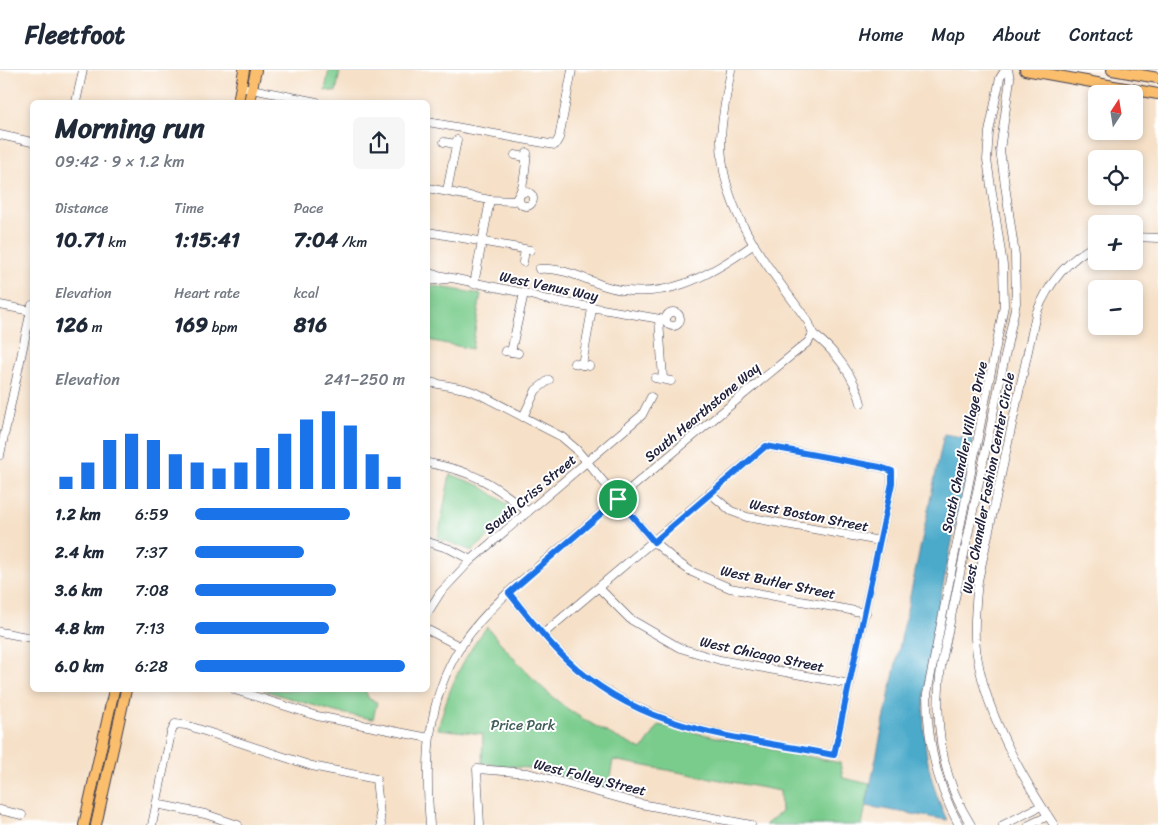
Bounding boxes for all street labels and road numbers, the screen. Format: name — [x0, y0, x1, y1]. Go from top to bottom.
street label: West Venus Way — [497, 264, 601, 309]
street label: South Hearthstone Way — [639, 356, 767, 469]
street label: South Chandler Village Drive — [934, 359, 995, 535]
street label: West Chandler Fashion Center Circle — [955, 370, 1022, 596]
street label: South Criss Street — [478, 448, 582, 541]
street label: West Boston Street — [747, 492, 871, 539]
street label: West Butler Street — [718, 558, 838, 607]
street label: West Chicago Street — [698, 629, 826, 680]
street label: West Folley Street — [531, 751, 649, 804]

